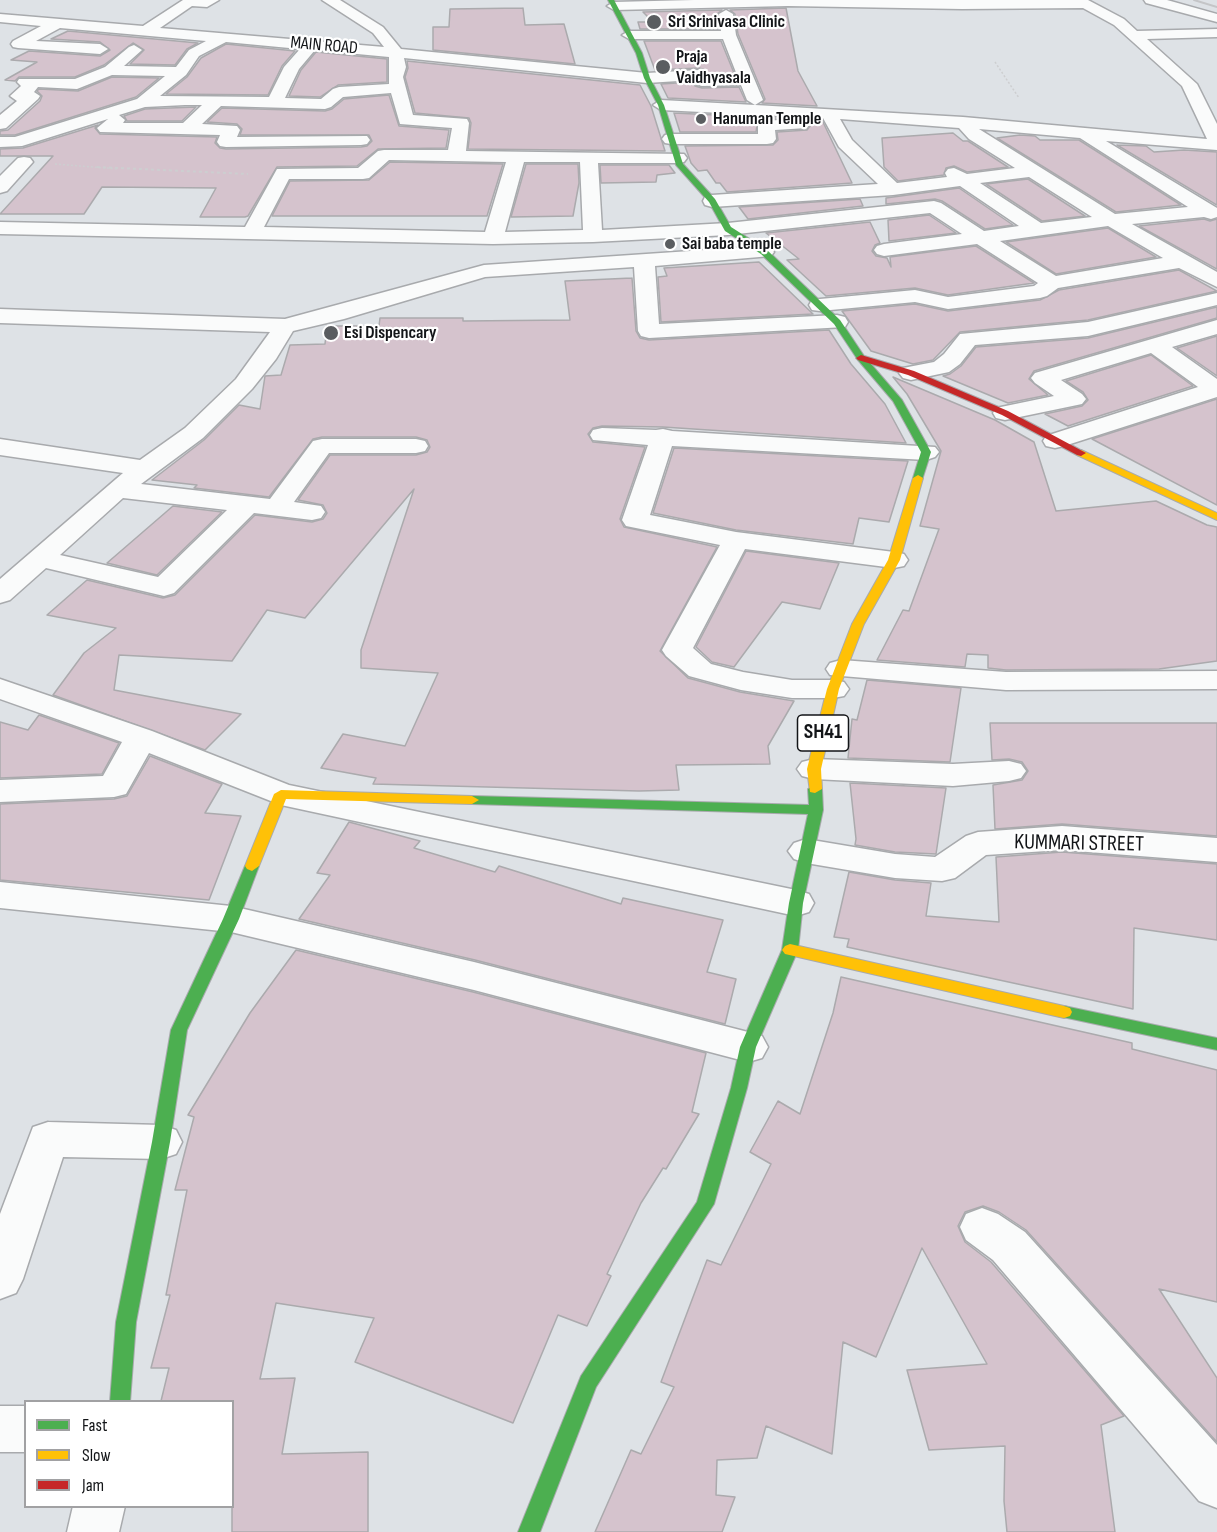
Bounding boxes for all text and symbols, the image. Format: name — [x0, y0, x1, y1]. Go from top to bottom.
place label: Sri Srinivasa Clinic — [668, 11, 785, 33]
marker: Sri Srinivasa Clinic — [645, 13, 663, 31]
street label: MAIN ROAD — [289, 32, 359, 60]
place label: Praja Vaidhyasala — [676, 46, 751, 88]
marker: Praja Vaidhyasala — [654, 58, 672, 76]
place label: Hanuman Temple — [713, 108, 821, 130]
marker: Hanuman Temple — [694, 112, 708, 126]
place label: Sai baba temple — [682, 233, 782, 255]
marker: Sai baba temple — [663, 237, 677, 251]
place label: Esi Dispencary — [344, 322, 437, 344]
marker: Esi Dispencary — [322, 324, 340, 342]
road number: SH41 — [798, 715, 848, 751]
street label: KUMMARI STREET — [1014, 830, 1144, 858]
legend — [24, 1400, 234, 1508]
text: Fast — [82, 1415, 107, 1436]
text: Slow — [82, 1445, 111, 1466]
text: Jam — [82, 1475, 104, 1496]

